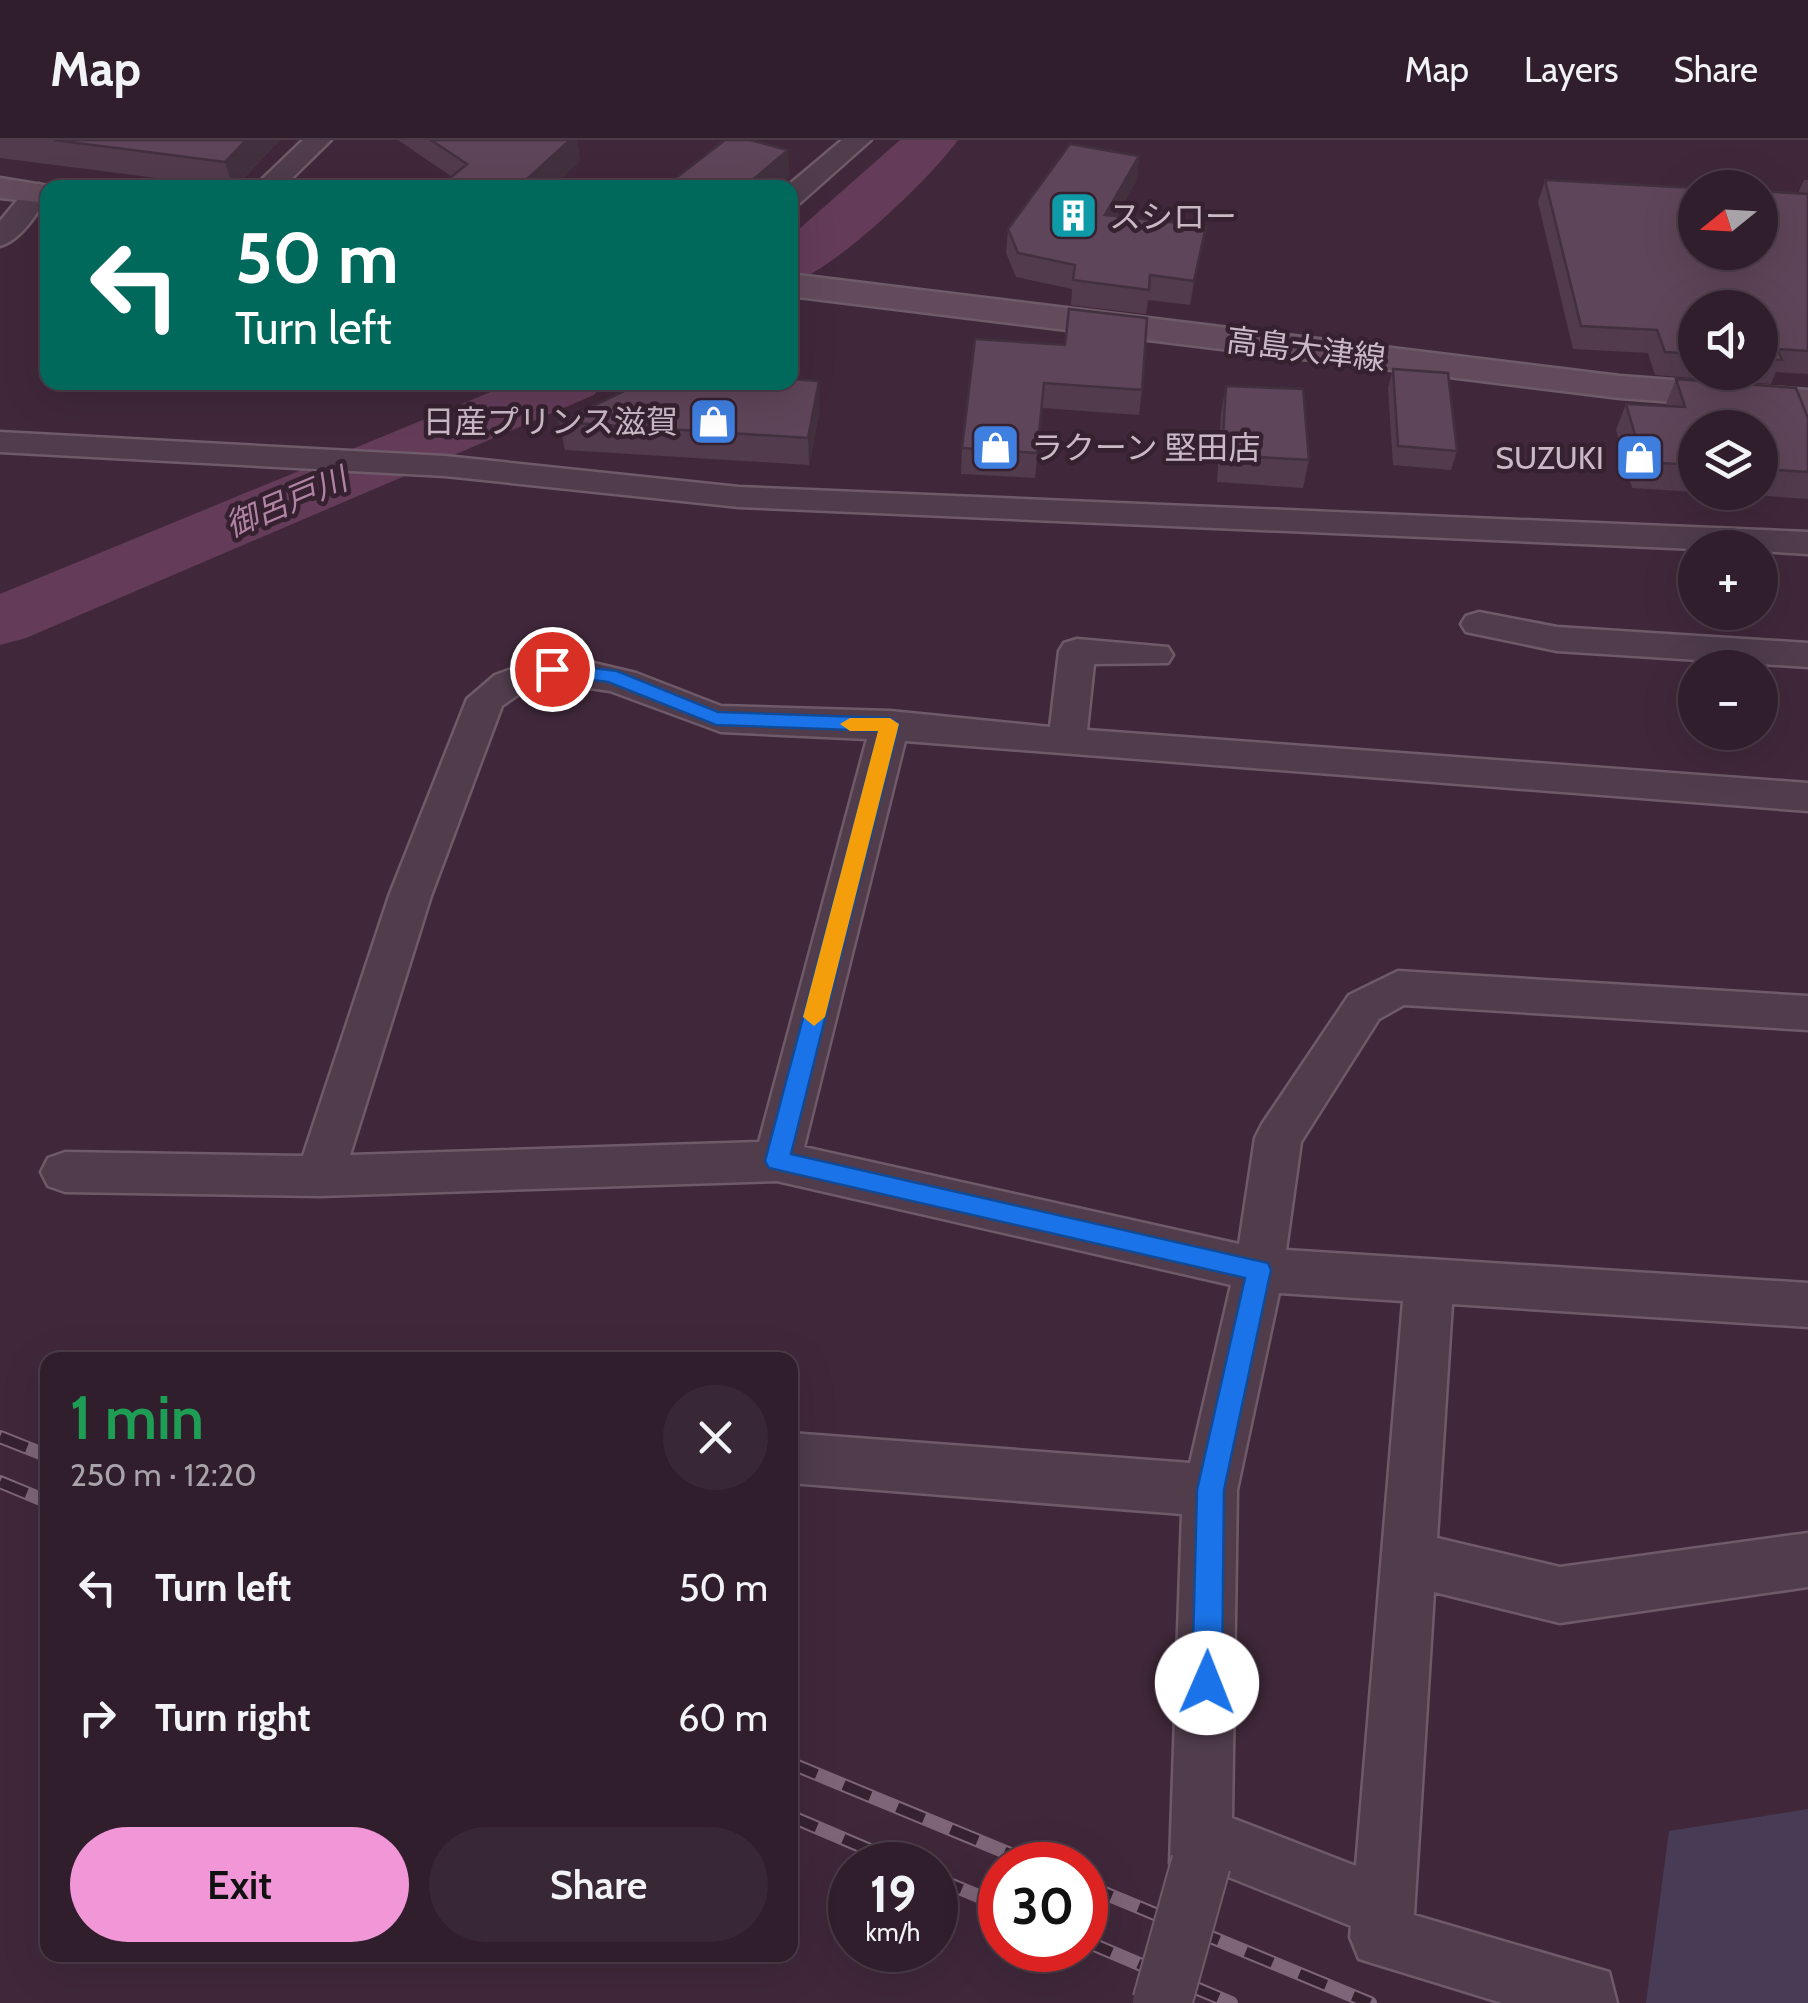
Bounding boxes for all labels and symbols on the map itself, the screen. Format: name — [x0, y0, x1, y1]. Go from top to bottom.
north arrow — [1678, 170, 1778, 270]
building icon: スシロー — [1048, 190, 1100, 242]
place label: スシロー — [1109, 197, 1237, 236]
street label: 高島大津線 — [1224, 320, 1388, 378]
shop icon: 日産プリンス滋賀 — [687, 395, 739, 447]
place label: 日産プリンス滋賀 — [423, 402, 678, 441]
shop icon: ラクーン 堅田店 — [970, 421, 1022, 473]
place label: ラクーン 堅田店 — [1031, 428, 1261, 467]
shop icon: SUZUKI — [1613, 431, 1665, 483]
place label: SUZUKI — [1495, 438, 1604, 477]
water label: 御呂戸川 — [219, 458, 355, 545]
pin — [510, 627, 595, 712]
position arrow — [1155, 1631, 1259, 1735]
speed limit sign: 30 — [978, 1842, 1108, 1972]

